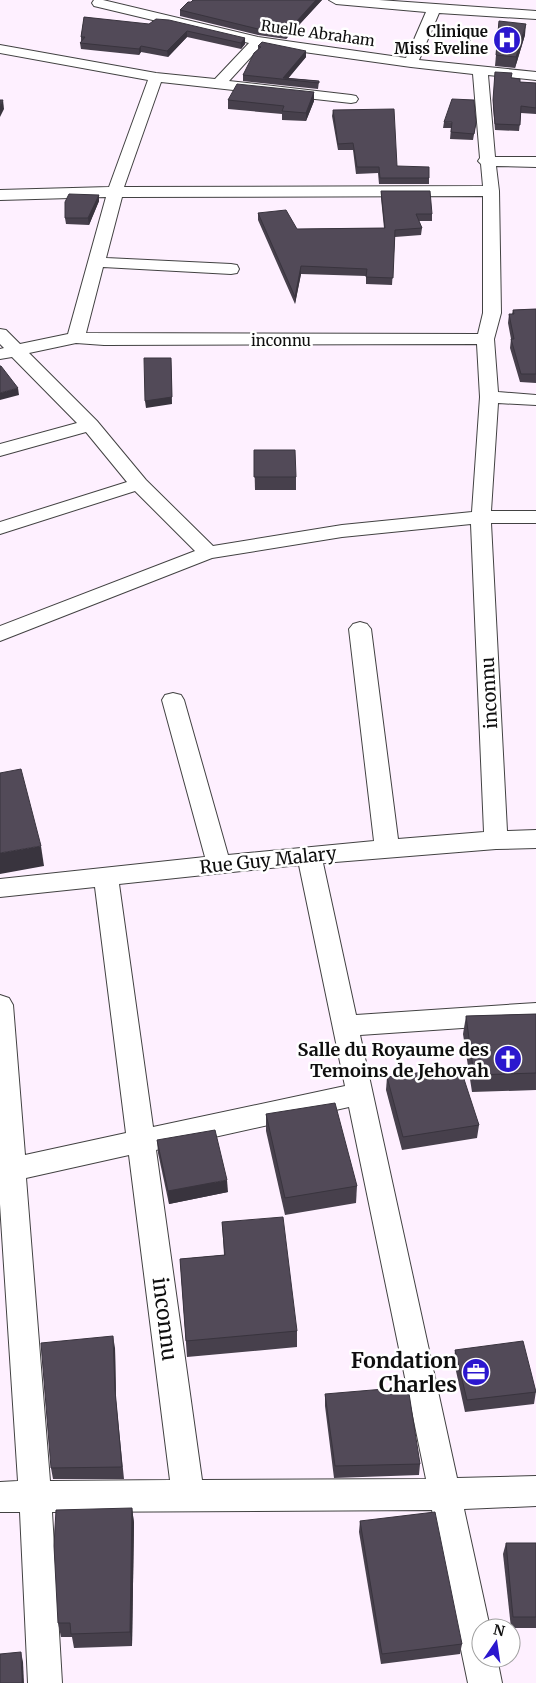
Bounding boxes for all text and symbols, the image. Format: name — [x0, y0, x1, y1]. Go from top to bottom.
street label: Ruelle Abraham — [260, 16, 376, 50]
place label: Clinique Miss Eveline — [394, 22, 488, 58]
hospital icon: Clinique Miss Eveline — [492, 25, 522, 55]
street label: inconnu — [251, 331, 311, 350]
street label: inconnu — [476, 656, 502, 730]
street label: Rue Guy Malary — [198, 841, 338, 879]
place label: Salle du Royaume des Temoins de Jehovah — [298, 1038, 489, 1082]
church icon: Salle du Royaume des Temoins de Jehovah — [493, 1044, 523, 1074]
street label: inconnu — [146, 1276, 184, 1362]
place label: Fondation Charles — [351, 1347, 457, 1398]
office icon: Fondation Charles — [461, 1357, 491, 1387]
north arrow — [471, 1618, 521, 1668]
text: N — [492, 1620, 506, 1640]

